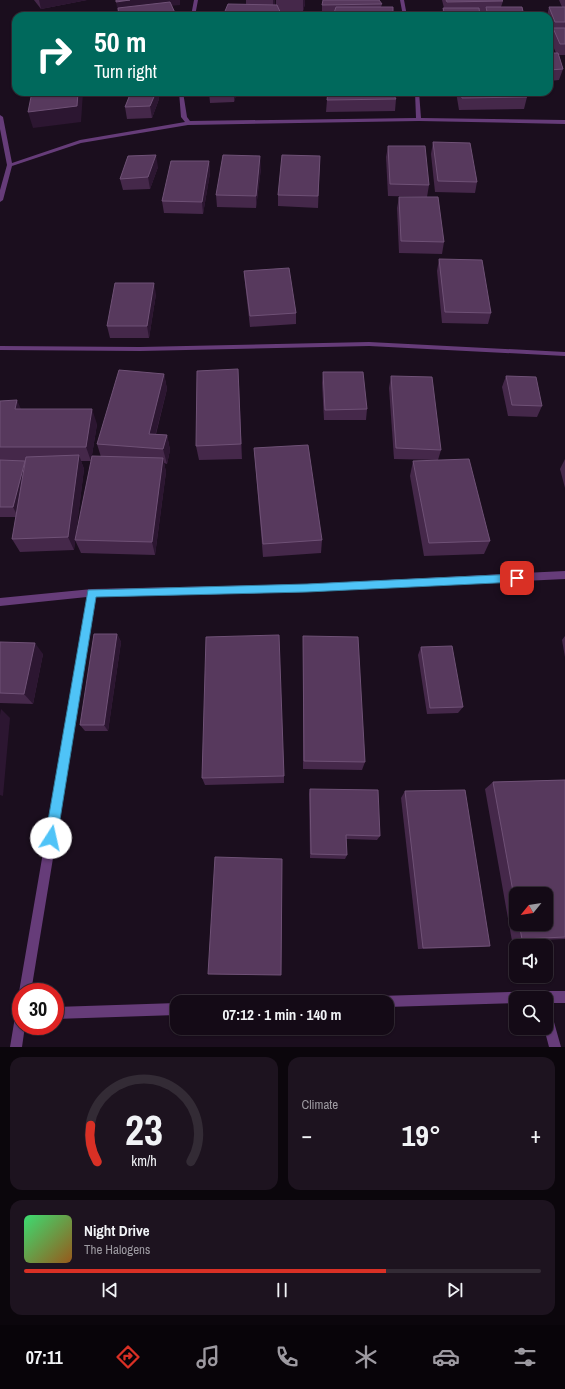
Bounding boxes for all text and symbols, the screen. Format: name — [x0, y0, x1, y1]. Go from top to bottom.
text: 50 m — [94, 23, 146, 61]
icon: right — [28, 28, 80, 80]
text: Turn right — [94, 59, 157, 84]
pin — [500, 561, 534, 595]
icon: arrive — [506, 567, 528, 589]
position arrow — [30, 817, 72, 859]
north arrow — [509, 887, 553, 931]
map controls — [509, 887, 553, 1035]
button: sound — [509, 939, 553, 983]
speed limit sign: 30 — [12, 983, 64, 1035]
button: search — [509, 991, 553, 1035]
text: 07:12 · 1 min · 140 m — [223, 1004, 341, 1025]
text: Climate — [302, 1096, 338, 1113]
text: 23 — [125, 1101, 163, 1157]
text: 19° — [402, 1115, 441, 1155]
text: − — [302, 1120, 312, 1150]
text: + — [530, 1120, 541, 1150]
text: km/h — [131, 1150, 156, 1169]
text: Night Drive — [84, 1220, 150, 1241]
text: The Halogens — [84, 1241, 150, 1258]
icon: previous — [99, 1279, 121, 1301]
icon: pause — [271, 1279, 293, 1301]
icon: next — [444, 1279, 466, 1301]
icon: directions — [114, 1343, 142, 1371]
icon: music — [194, 1343, 222, 1371]
icon: phone — [273, 1343, 301, 1371]
icon: climate — [352, 1343, 380, 1371]
icon: car — [432, 1343, 460, 1371]
icon: filters — [511, 1343, 539, 1371]
text: 07:11 — [26, 1345, 63, 1370]

